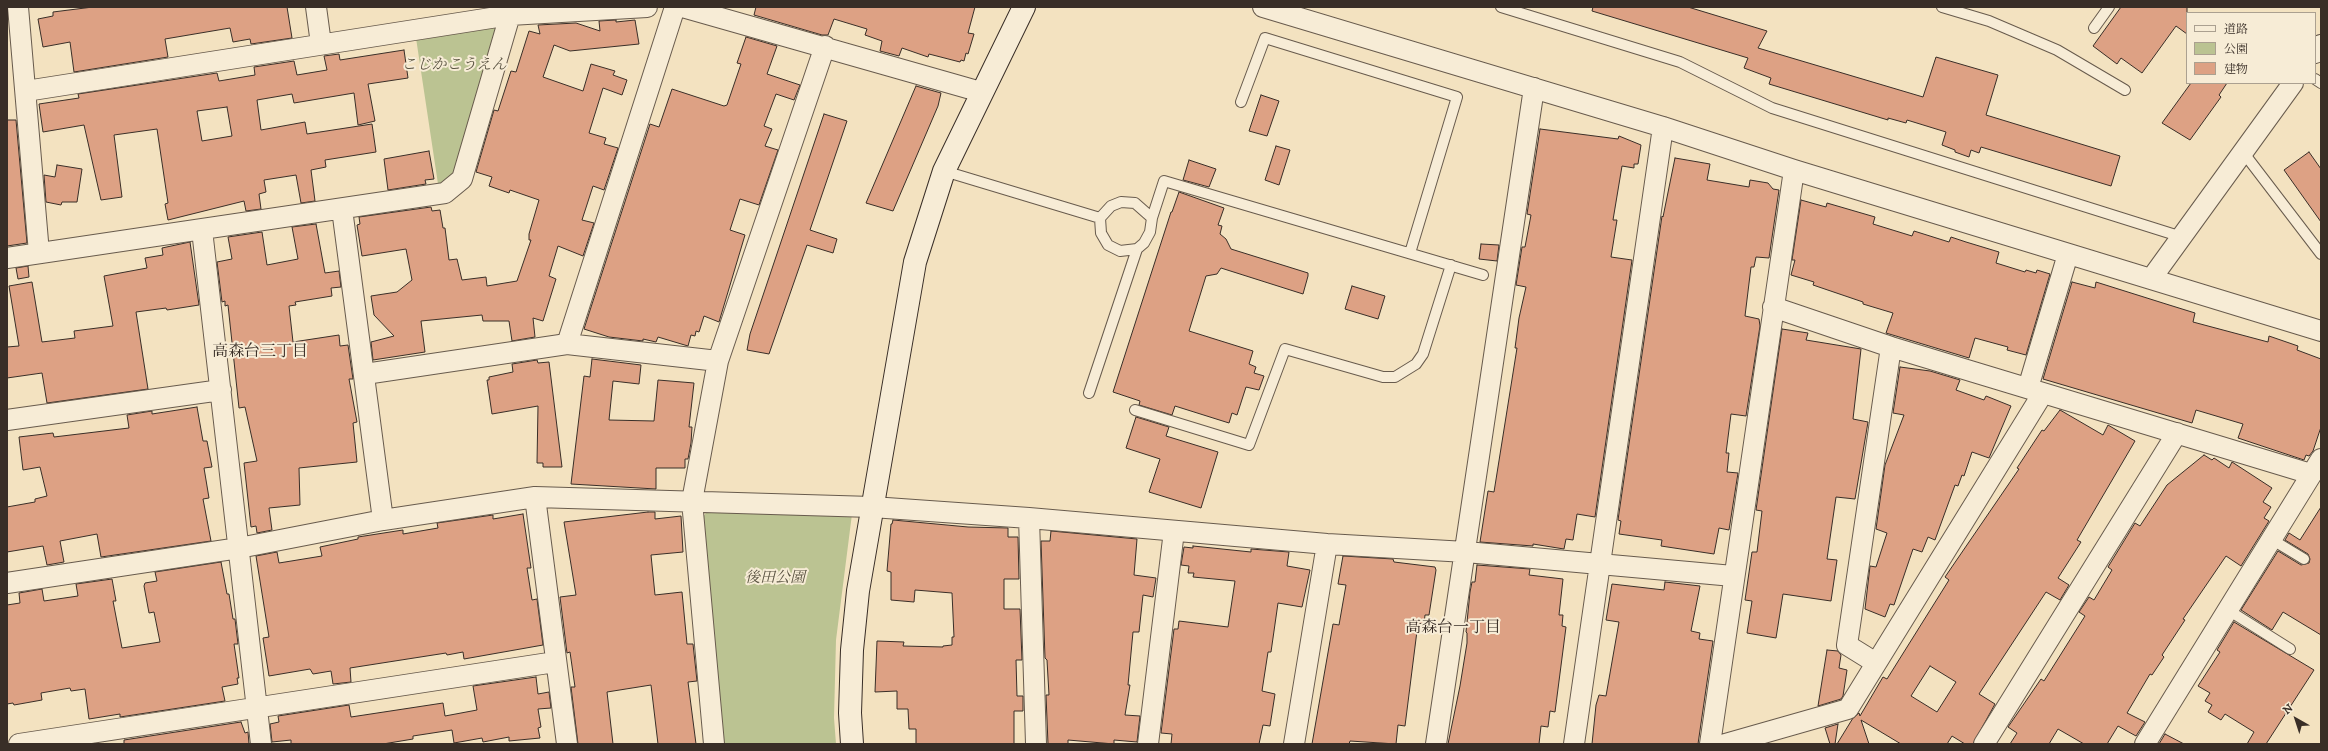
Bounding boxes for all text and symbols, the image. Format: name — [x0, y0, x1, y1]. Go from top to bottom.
legend — [2186, 12, 2316, 84]
text: 道路 — [2224, 22, 2248, 37]
text: 公園 — [2224, 42, 2248, 57]
park label: こじかこうえん — [402, 57, 506, 75]
text: 建物 — [2224, 62, 2248, 77]
district label: 高森台三丁目 — [212, 343, 308, 363]
park label: 後田公園 — [745, 570, 805, 588]
district label: 高森台一丁目 — [1405, 619, 1501, 639]
north arrow — [2276, 699, 2316, 739]
text: N — [2281, 701, 2296, 718]

